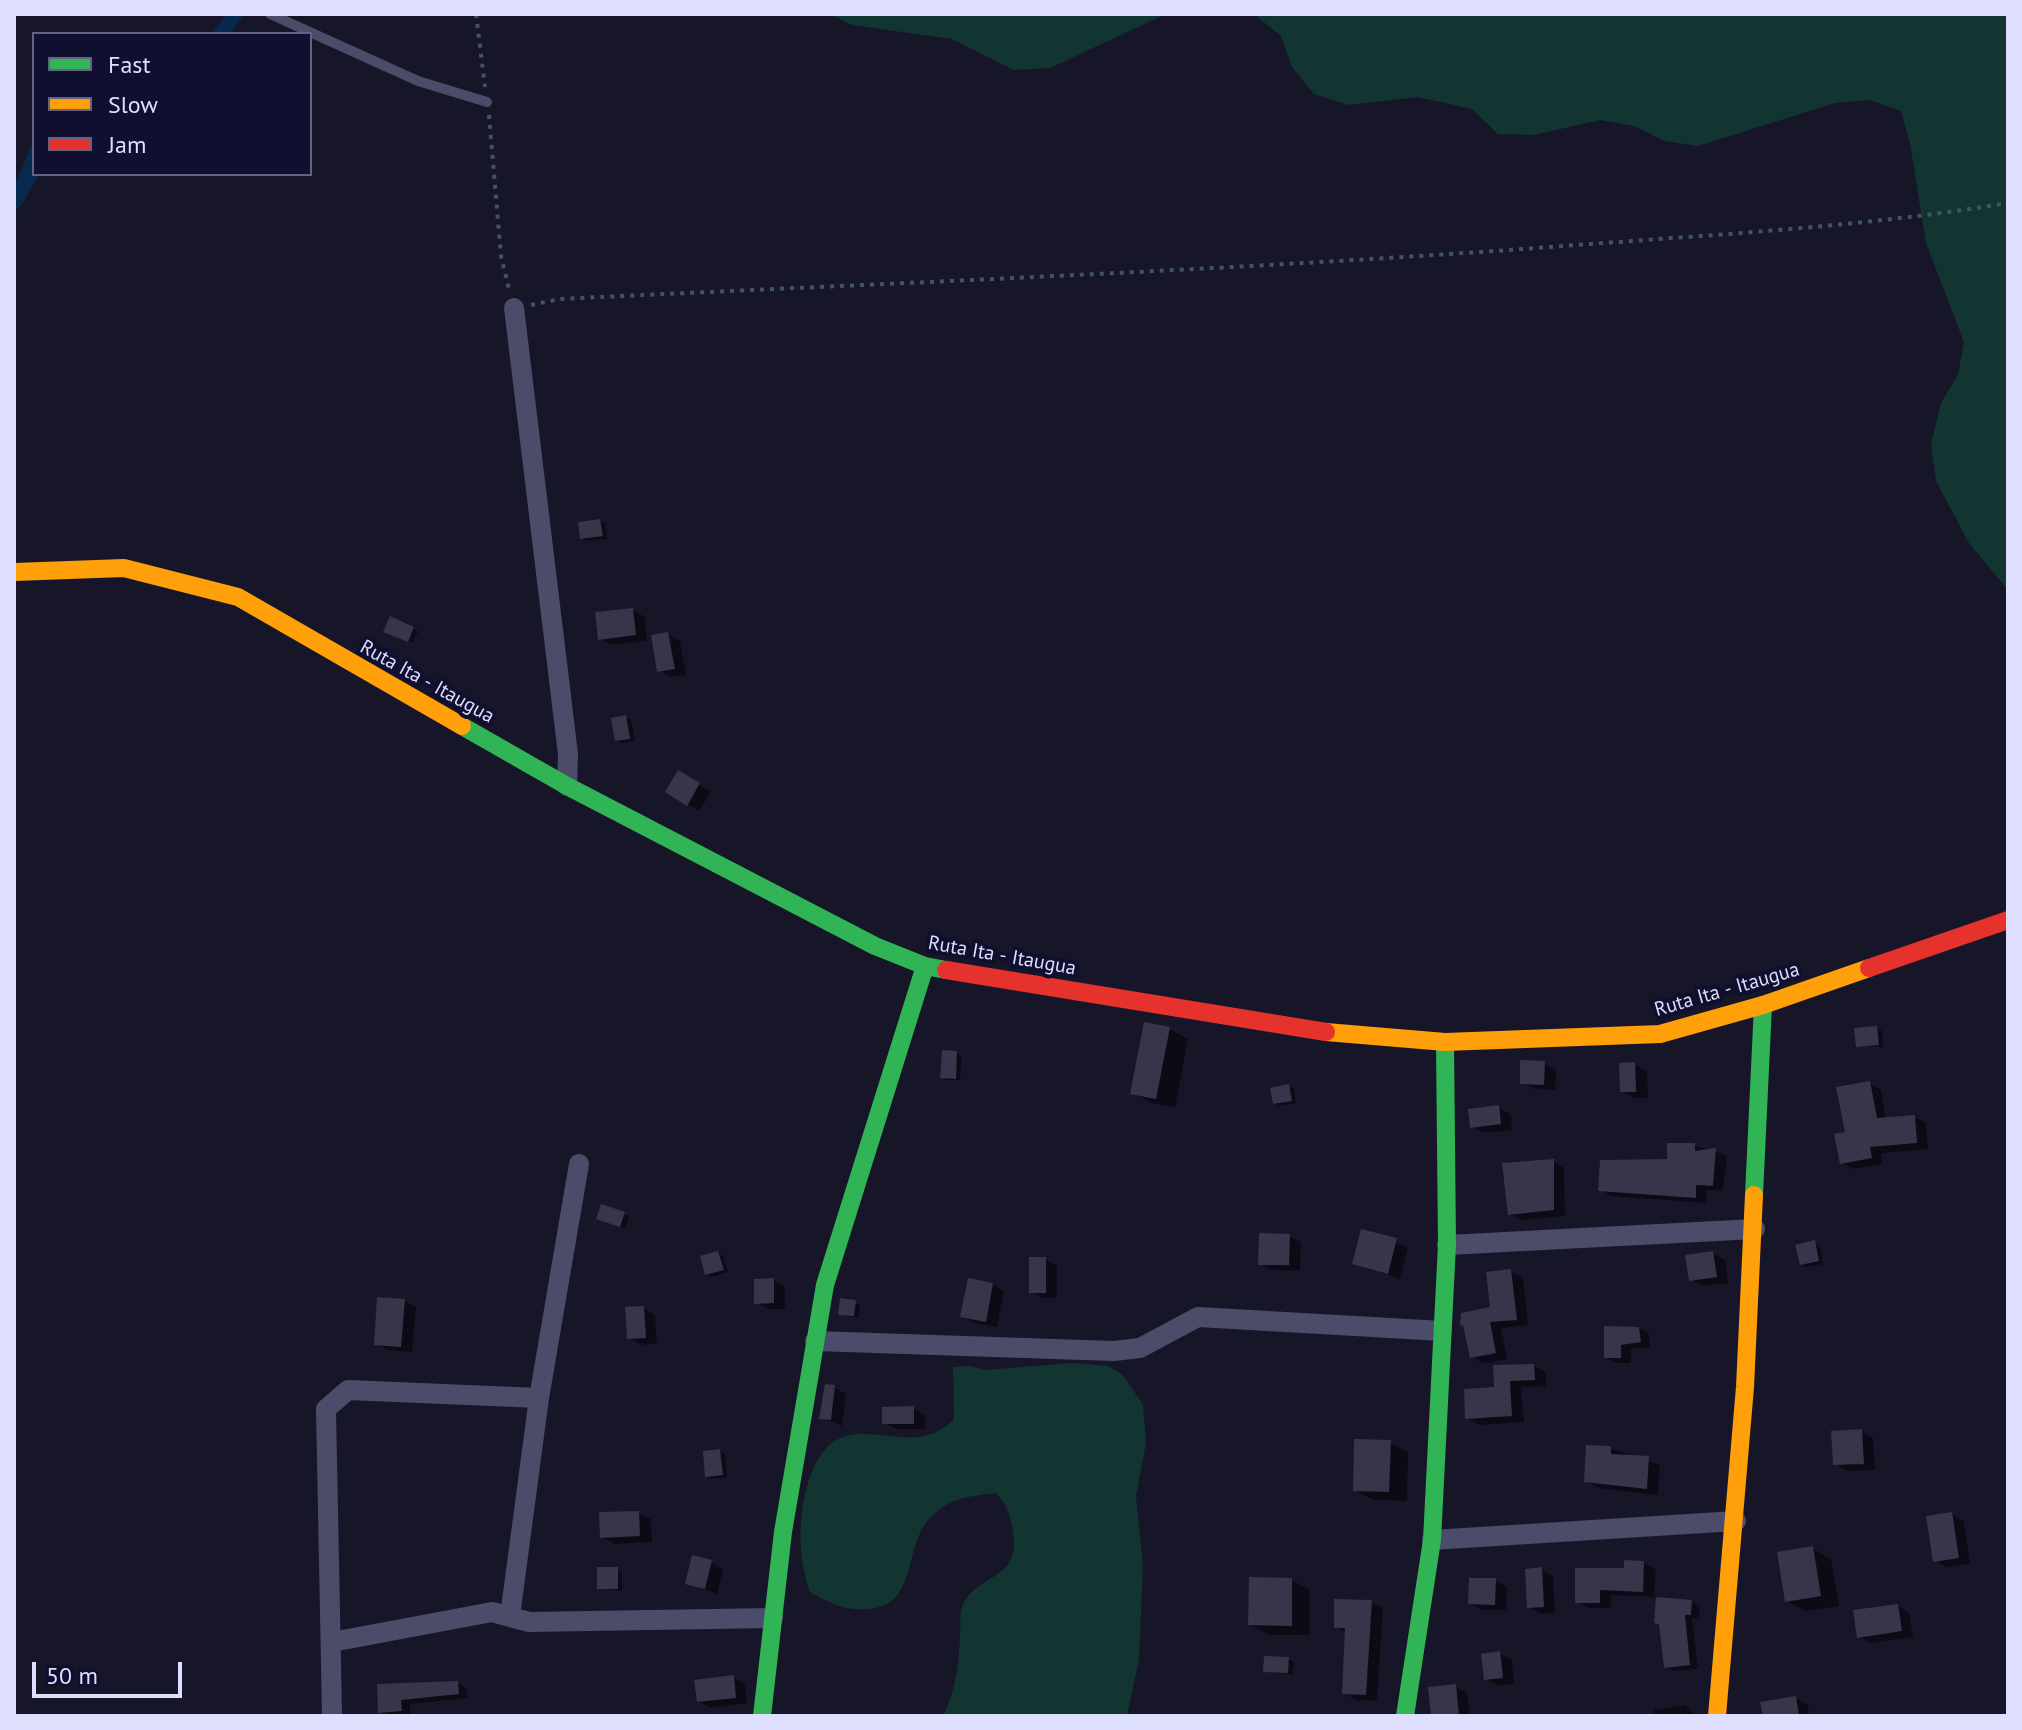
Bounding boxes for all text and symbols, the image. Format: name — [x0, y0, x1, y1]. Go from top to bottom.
legend — [32, 32, 312, 176]
text: Fast — [108, 49, 151, 80]
text: Slow — [108, 89, 158, 120]
text: Jam — [108, 129, 146, 160]
street label: Ruta Ita - Itaugua — [356, 635, 498, 729]
street label: Ruta Ita - Itaugua — [926, 931, 1078, 981]
street label: Ruta Ita - Itaugua — [1652, 958, 1802, 1022]
scale bar — [36, 1646, 186, 1696]
text: 50 m — [46, 1660, 98, 1691]

